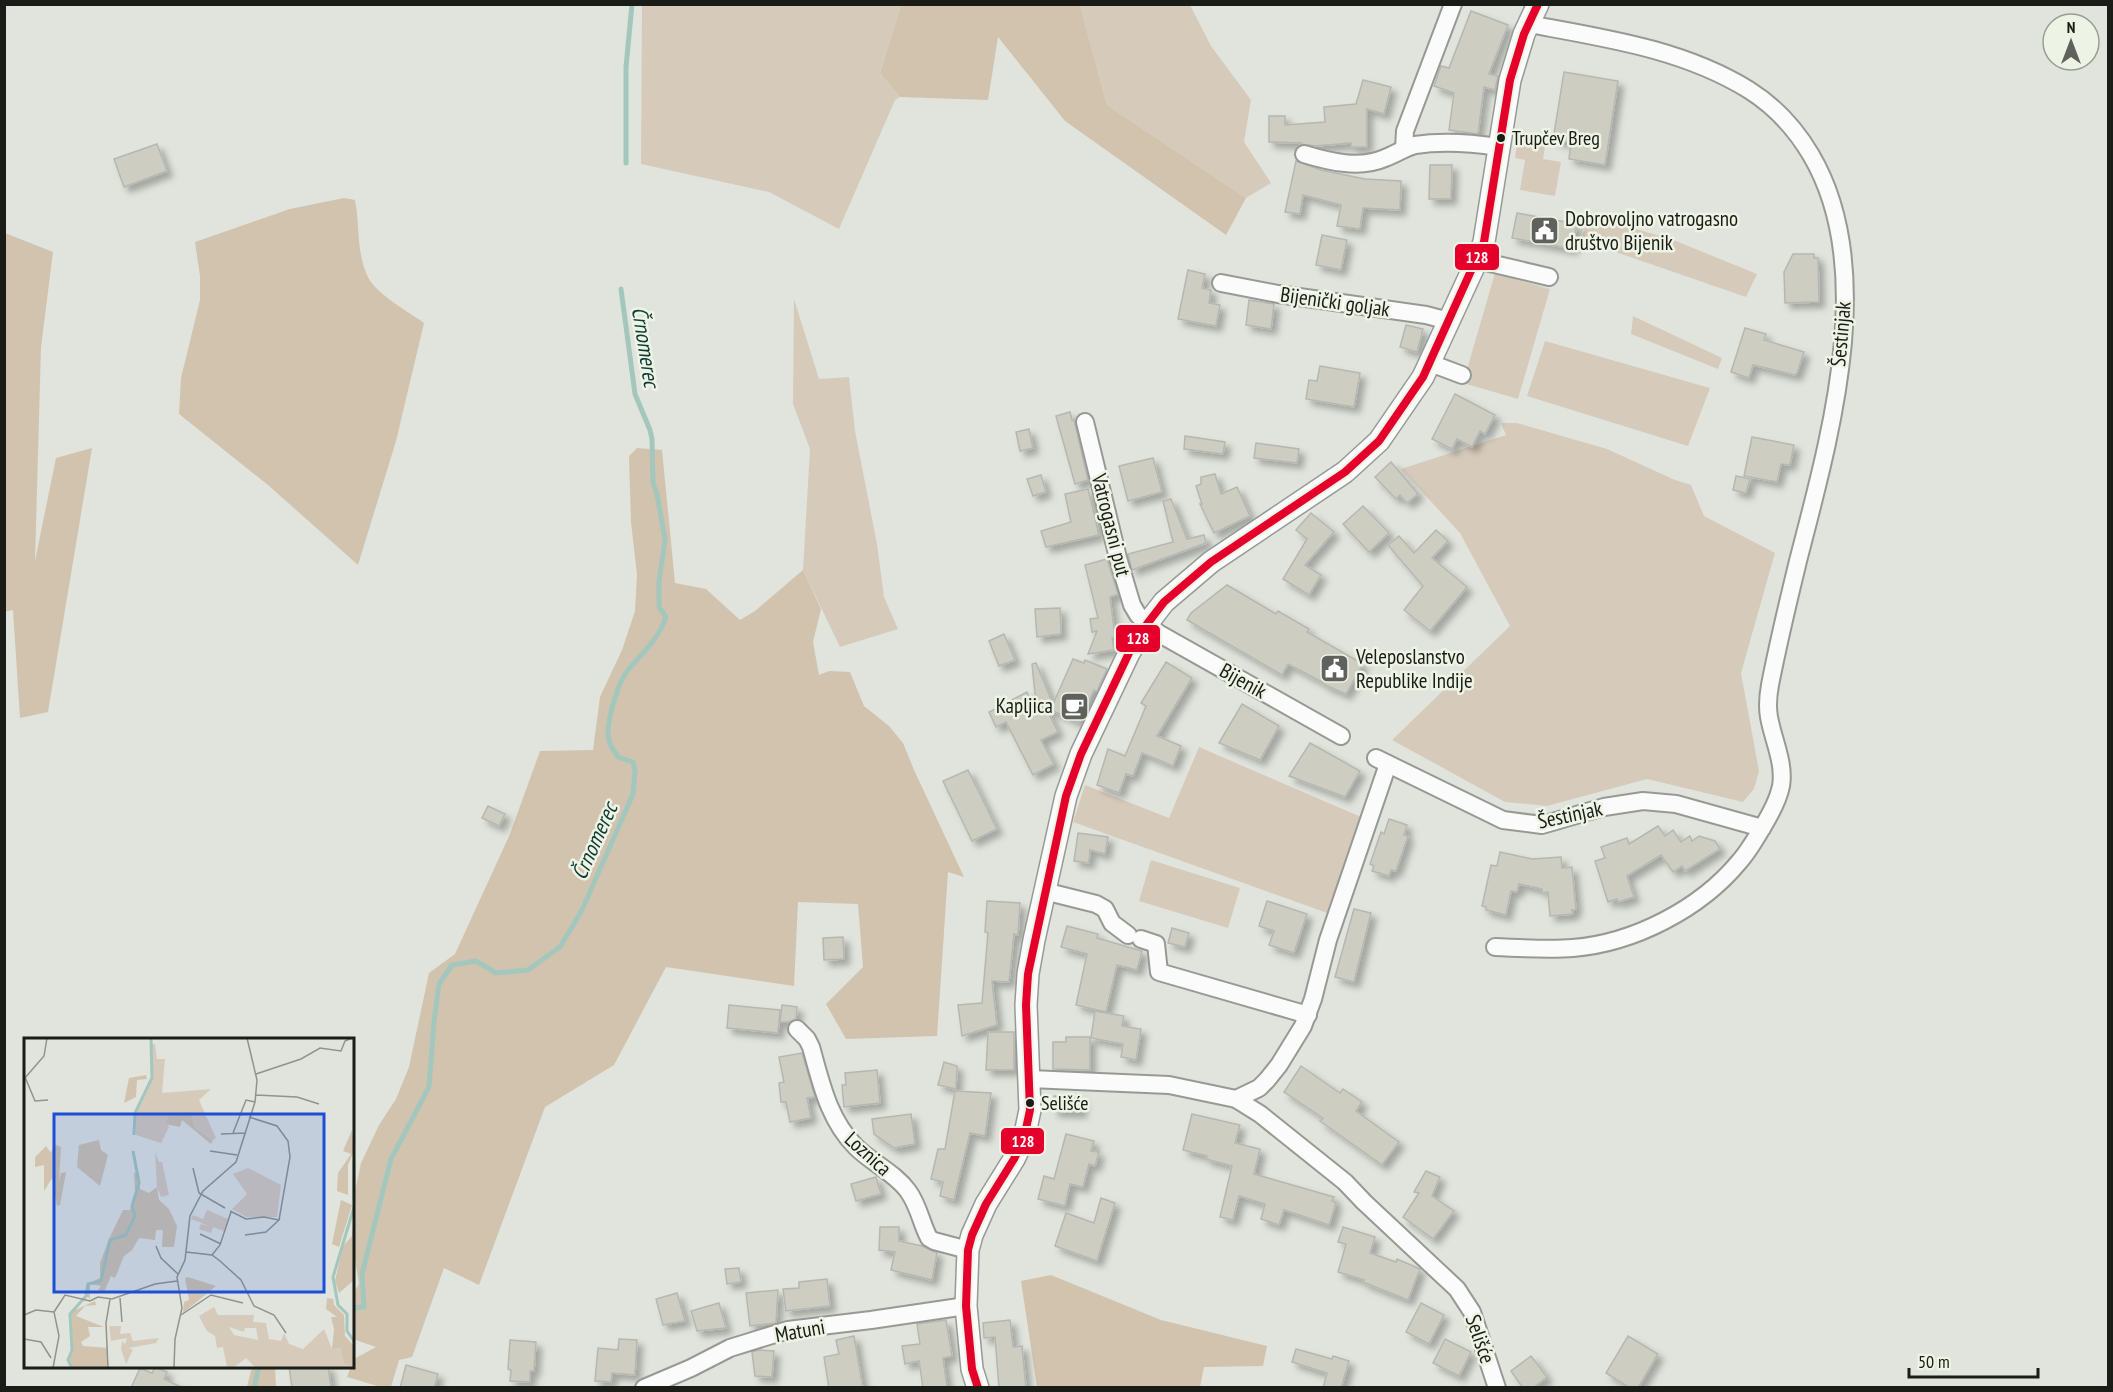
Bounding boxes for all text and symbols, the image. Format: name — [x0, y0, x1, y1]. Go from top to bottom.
north arrow — [2041, 12, 2101, 72]
text: N — [2067, 17, 2075, 37]
place label: Trupčev Breg — [1512, 125, 1600, 151]
marker: Trupčev Breg — [1495, 132, 1507, 144]
place label: Dobrovoljno vatrogasno društvo Bijenik — [1565, 205, 1738, 256]
public building icon: Dobrovoljno vatrogasno društvo Bijenik — [1528, 215, 1560, 247]
line badge: 128 — [1454, 243, 1500, 271]
text: 128 — [1466, 247, 1488, 267]
street label: Bijenički goljak — [1279, 280, 1391, 323]
street label: Šestinjak — [1824, 300, 1857, 368]
water label: Črnomerec — [626, 305, 667, 391]
street label: Vatrogasni put — [1085, 470, 1137, 579]
line badge: 128 — [1115, 624, 1161, 653]
text: 128 — [1127, 628, 1149, 648]
place label: Veleposlanstvo Republike Indije — [1355, 643, 1473, 694]
public building icon: Veleposlanstvo Republike Indije — [1319, 653, 1351, 685]
street label: Bijenik — [1215, 657, 1271, 704]
cafe icon: Kapljica — [1058, 690, 1090, 722]
place label: Kapljica — [996, 692, 1053, 719]
street label: Šestinjak — [1535, 795, 1605, 835]
water label: Črnomerec — [565, 796, 624, 884]
inset map — [24, 1038, 354, 1368]
place label: Selišće — [1041, 1090, 1089, 1116]
marker: Selišće — [1024, 1097, 1036, 1109]
street label: Loznica — [839, 1126, 897, 1182]
line badge: 128 — [1000, 1127, 1045, 1155]
text: 128 — [1012, 1131, 1034, 1151]
street label: Selišće — [1460, 1311, 1501, 1367]
street label: Matuni — [773, 1313, 827, 1348]
scale bar — [1909, 1341, 2038, 1379]
text: 50 m — [1918, 1350, 1950, 1373]

